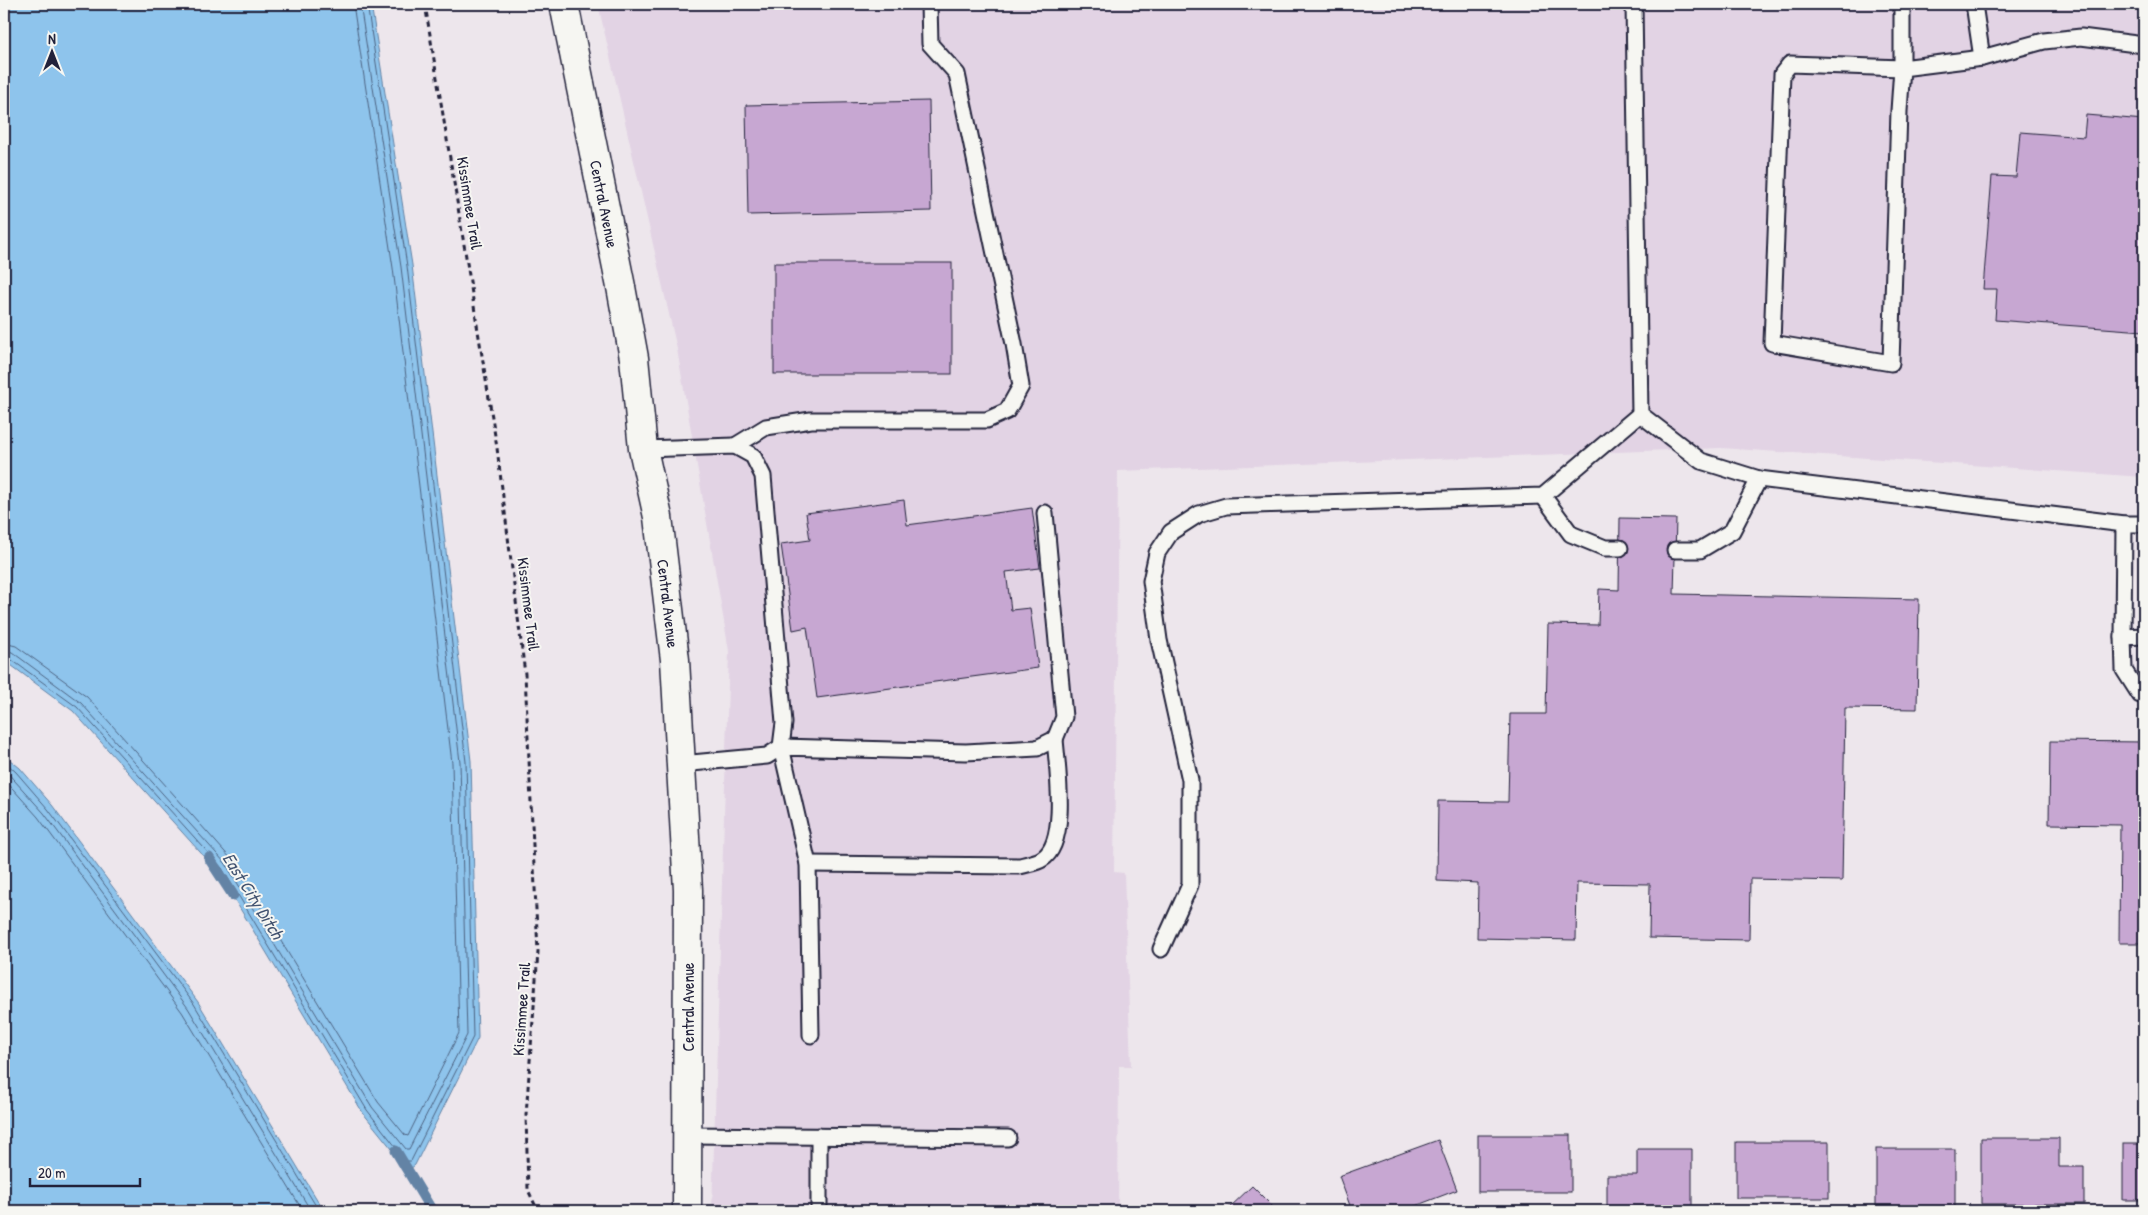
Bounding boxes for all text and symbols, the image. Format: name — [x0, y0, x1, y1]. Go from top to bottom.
north arrow — [28, 28, 78, 78]
text: N — [48, 29, 56, 48]
street label: Kissimmee Trail — [452, 155, 488, 252]
street label: Central Avenue — [585, 158, 624, 250]
street label: Kissimmee Trail — [512, 556, 546, 653]
street label: Central Avenue — [652, 558, 685, 650]
water label: East City Ditch — [217, 848, 291, 945]
street label: Kissimmee Trail — [507, 961, 535, 1057]
street label: Central Avenue — [677, 962, 699, 1051]
scale bar — [30, 1155, 140, 1187]
text: 20 m — [38, 1162, 65, 1183]

